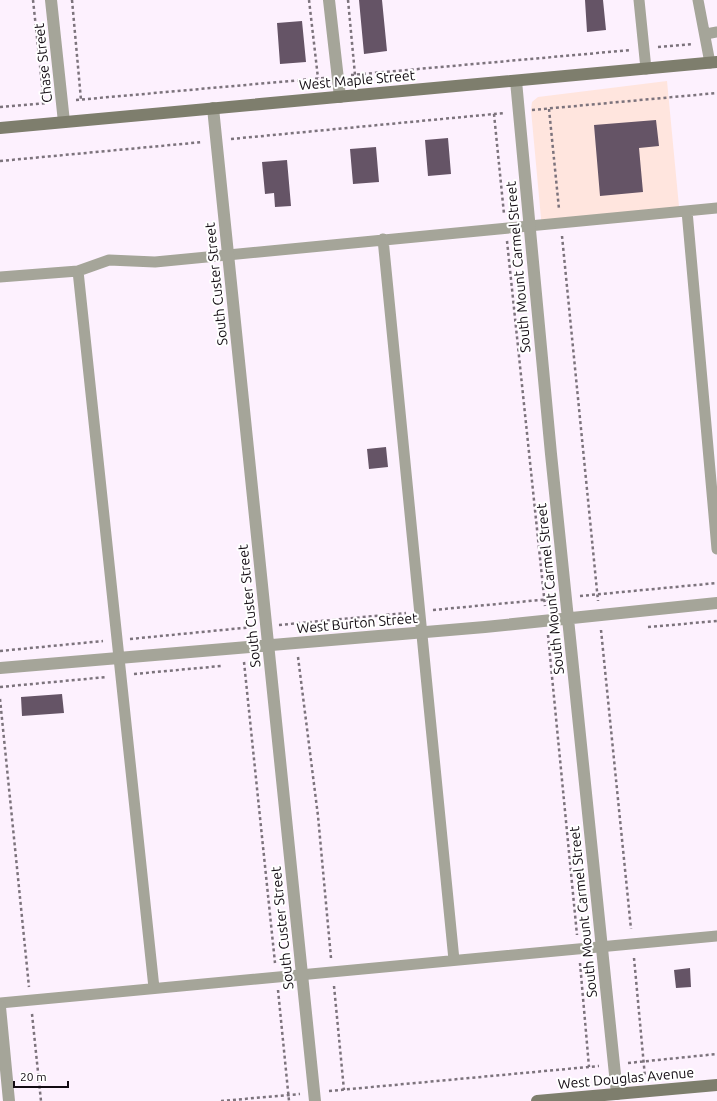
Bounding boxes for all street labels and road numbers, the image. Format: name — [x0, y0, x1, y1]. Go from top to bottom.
street label: Chase Street — [31, 22, 55, 104]
street label: West Maple Street — [298, 67, 416, 93]
street label: South Mount Carmel Street — [502, 180, 533, 353]
street label: South Custer Street — [202, 221, 230, 346]
street label: South Mount Carmel Street — [533, 502, 567, 675]
street label: South Custer Street — [235, 543, 263, 668]
street label: West Burton Street — [296, 610, 419, 636]
street label: South Mount Carmel Street — [566, 825, 600, 998]
street label: South Custer Street — [268, 865, 296, 990]
street label: West Douglas Avenue — [557, 1064, 695, 1092]

